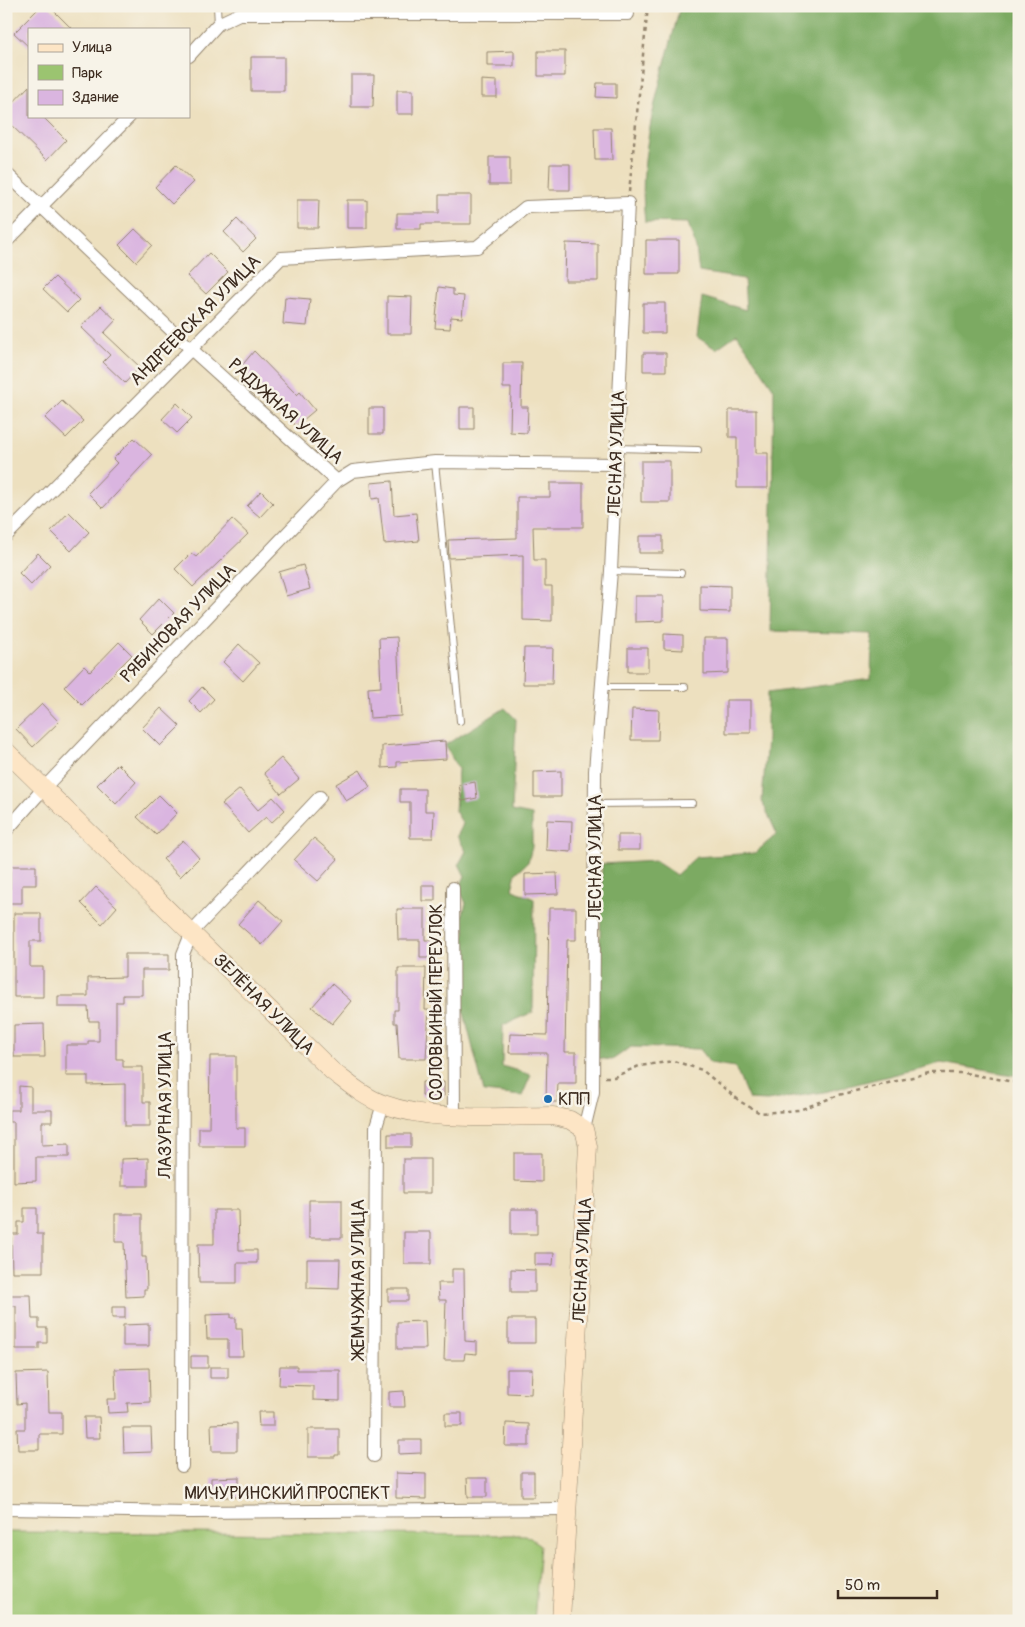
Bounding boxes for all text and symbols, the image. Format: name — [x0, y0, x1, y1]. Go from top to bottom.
legend — [28, 28, 190, 118]
text: Улица — [72, 38, 112, 57]
text: Парк — [72, 64, 103, 83]
text: Здание — [72, 88, 119, 107]
street label: АНДРЕЕВСКАЯ УЛИЦА — [125, 250, 266, 391]
street label: РАДУЖНАЯ УЛИЦА — [223, 354, 348, 469]
street label: ЛЕСНАЯ УЛИЦА — [603, 390, 630, 517]
street label: РЯБИНОВАЯ УЛИЦА — [116, 559, 241, 688]
street label: ЛЕСНАЯ УЛИЦА — [584, 794, 607, 921]
street label: СОЛОВЬИНЫЙ ПЕРЕУЛОК — [425, 903, 448, 1101]
street label: ЗЕЛЁНАЯ УЛИЦА — [208, 949, 320, 1060]
street label: ЛАЗУРНАЯ УЛИЦА — [154, 1031, 177, 1180]
place label: КПП — [558, 1088, 590, 1111]
marker: КПП — [542, 1093, 554, 1105]
street label: ЛЕСНАЯ УЛИЦА — [568, 1196, 597, 1324]
street label: ЖЕМЧУЖНАЯ УЛИЦА — [347, 1199, 370, 1362]
street label: МИЧУРИНСКИЙ ПРОСПЕКТ — [184, 1482, 390, 1505]
scale bar — [838, 1567, 936, 1599]
text: 50 m — [845, 1576, 880, 1595]

